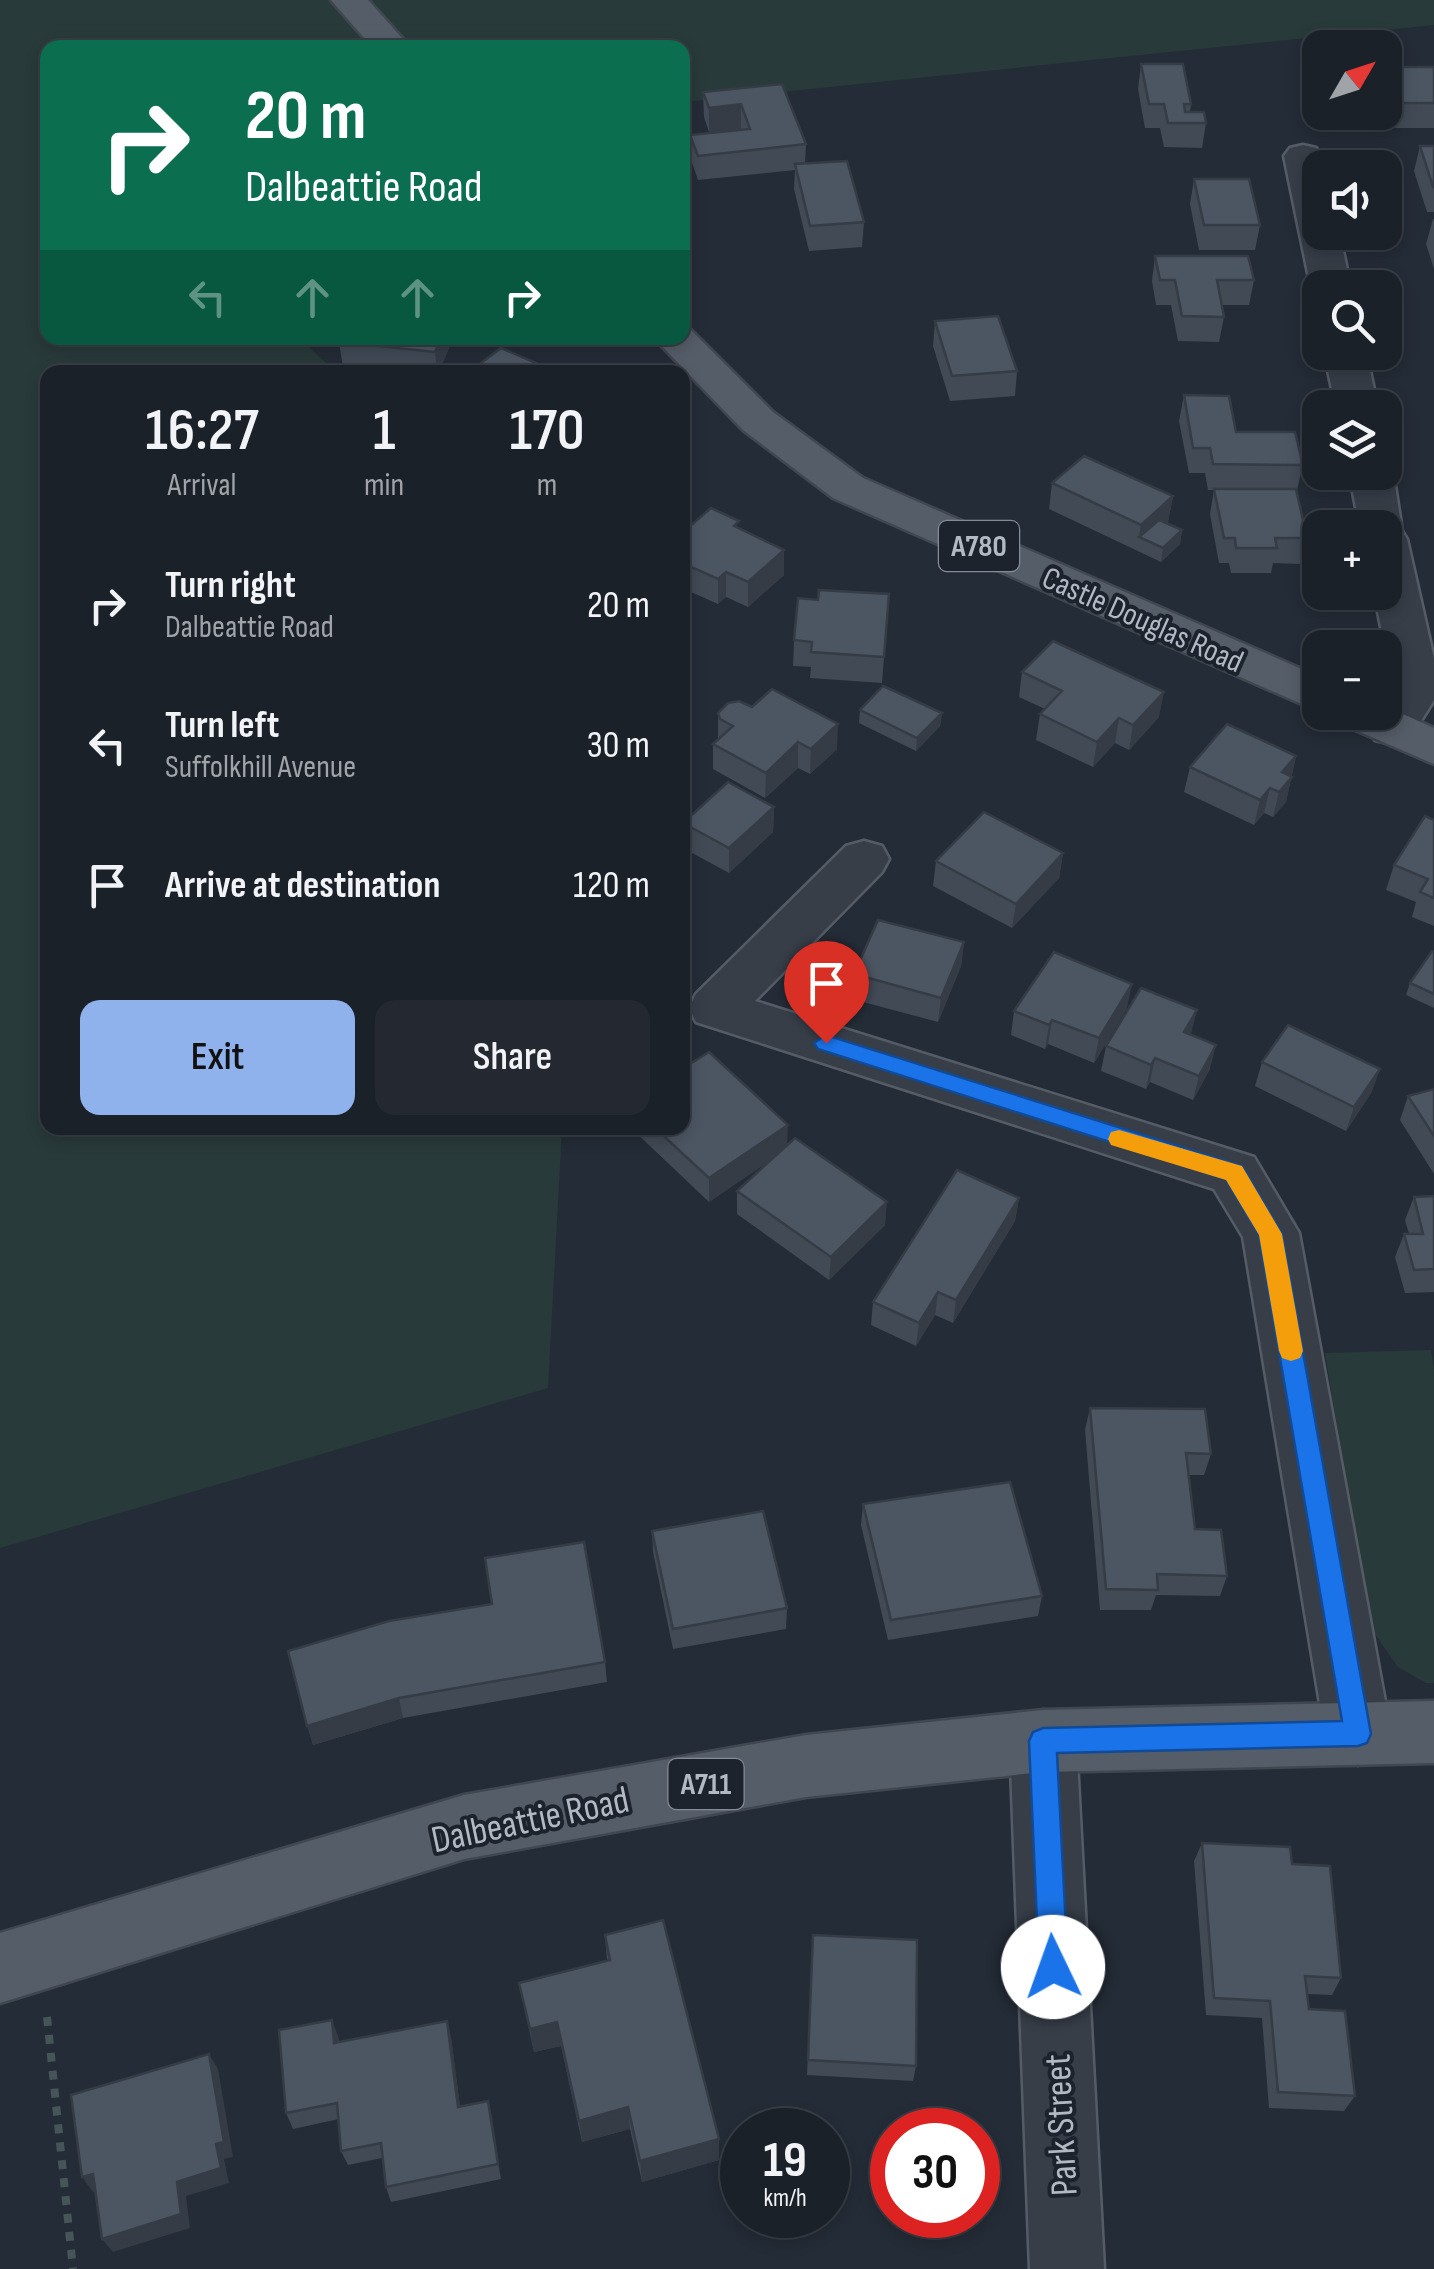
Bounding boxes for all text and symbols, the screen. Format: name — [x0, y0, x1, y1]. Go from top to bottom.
north arrow — [1302, 30, 1402, 130]
map controls — [1302, 30, 1402, 730]
text: 20 m — [245, 75, 366, 159]
icon: right — [80, 80, 210, 210]
button: sound — [1302, 150, 1402, 250]
text: Dalbeattie Road — [245, 160, 483, 215]
icon: left — [180, 270, 235, 325]
icon: ahead — [285, 270, 340, 325]
icon: ahead — [390, 270, 445, 325]
icon: right — [495, 270, 550, 325]
button: search — [1302, 270, 1402, 370]
button: layers — [1302, 390, 1402, 490]
text: 16:27 — [145, 395, 259, 467]
text: 1 — [373, 395, 395, 467]
text: 170 — [510, 395, 585, 467]
text: Arrival — [168, 466, 236, 505]
text: min — [364, 466, 404, 505]
text: m — [537, 466, 557, 505]
button: + — [1302, 510, 1402, 610]
road number: A780 — [939, 521, 1019, 571]
street label: Castle Douglas Road — [1036, 559, 1249, 682]
text: Turn right — [165, 563, 296, 608]
icon: right — [80, 578, 135, 633]
text: 20 m — [587, 583, 650, 628]
text: Dalbeattie Road — [165, 608, 334, 647]
button: − — [1302, 630, 1402, 730]
text: Turn left — [165, 703, 279, 748]
icon: left — [80, 718, 135, 773]
text: 30 m — [587, 723, 650, 768]
text: Suffolkhill Avenue — [165, 748, 356, 787]
icon: arrive — [80, 858, 135, 913]
text: Arrive at destination — [165, 863, 440, 908]
text: 120 m — [573, 863, 650, 908]
pin — [784, 941, 869, 1044]
icon: arrive — [799, 956, 854, 1011]
button: Exit — [80, 1000, 355, 1115]
button: Share — [375, 1000, 650, 1115]
road number: A711 — [668, 1759, 744, 1809]
street label: Dalbeattie Road — [428, 1778, 633, 1863]
position arrow — [1001, 1915, 1105, 2019]
street label: Park Street — [1035, 2053, 1088, 2197]
speed limit sign: 30 — [870, 2108, 1000, 2238]
text: 19 — [763, 2131, 807, 2191]
text: km/h — [763, 2183, 807, 2214]

